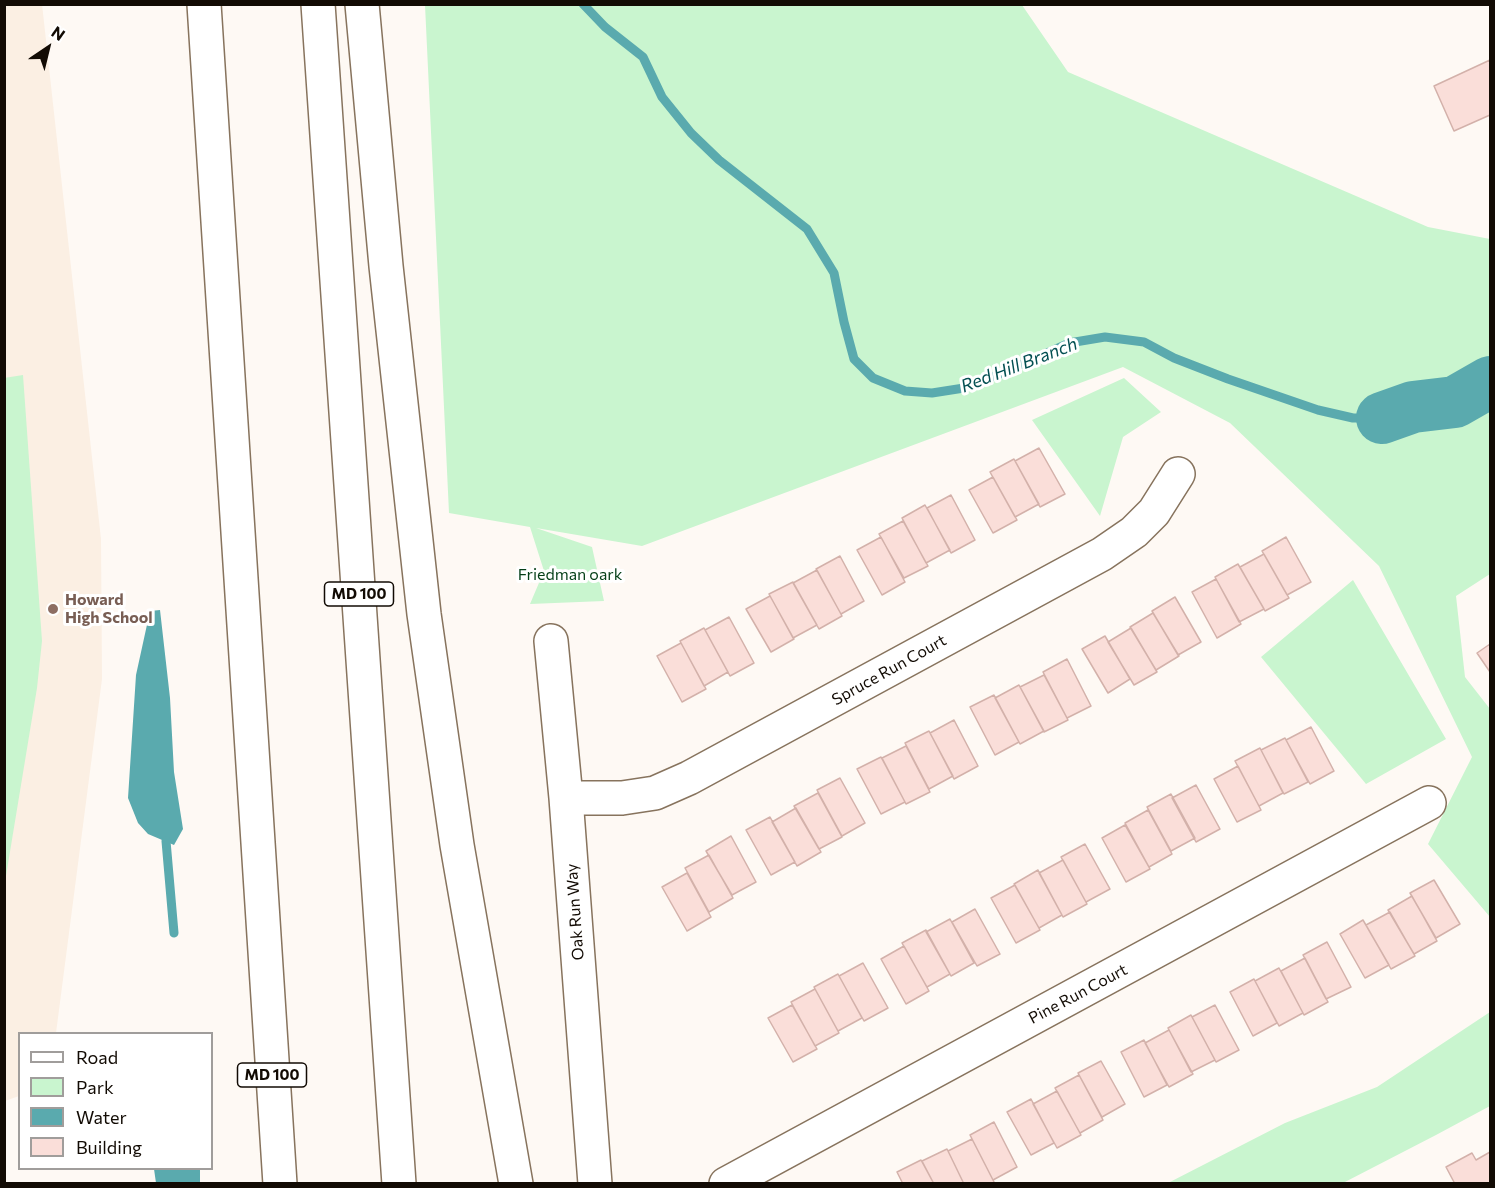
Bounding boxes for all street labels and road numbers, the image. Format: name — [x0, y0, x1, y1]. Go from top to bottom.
road number: MD 100 — [324, 582, 394, 606]
street label: Spruce Run Court — [828, 631, 950, 709]
street label: Oak Run Way — [562, 863, 588, 961]
street label: Pine Run Court — [1025, 960, 1131, 1028]
road number: MD 100 — [238, 1063, 306, 1087]

